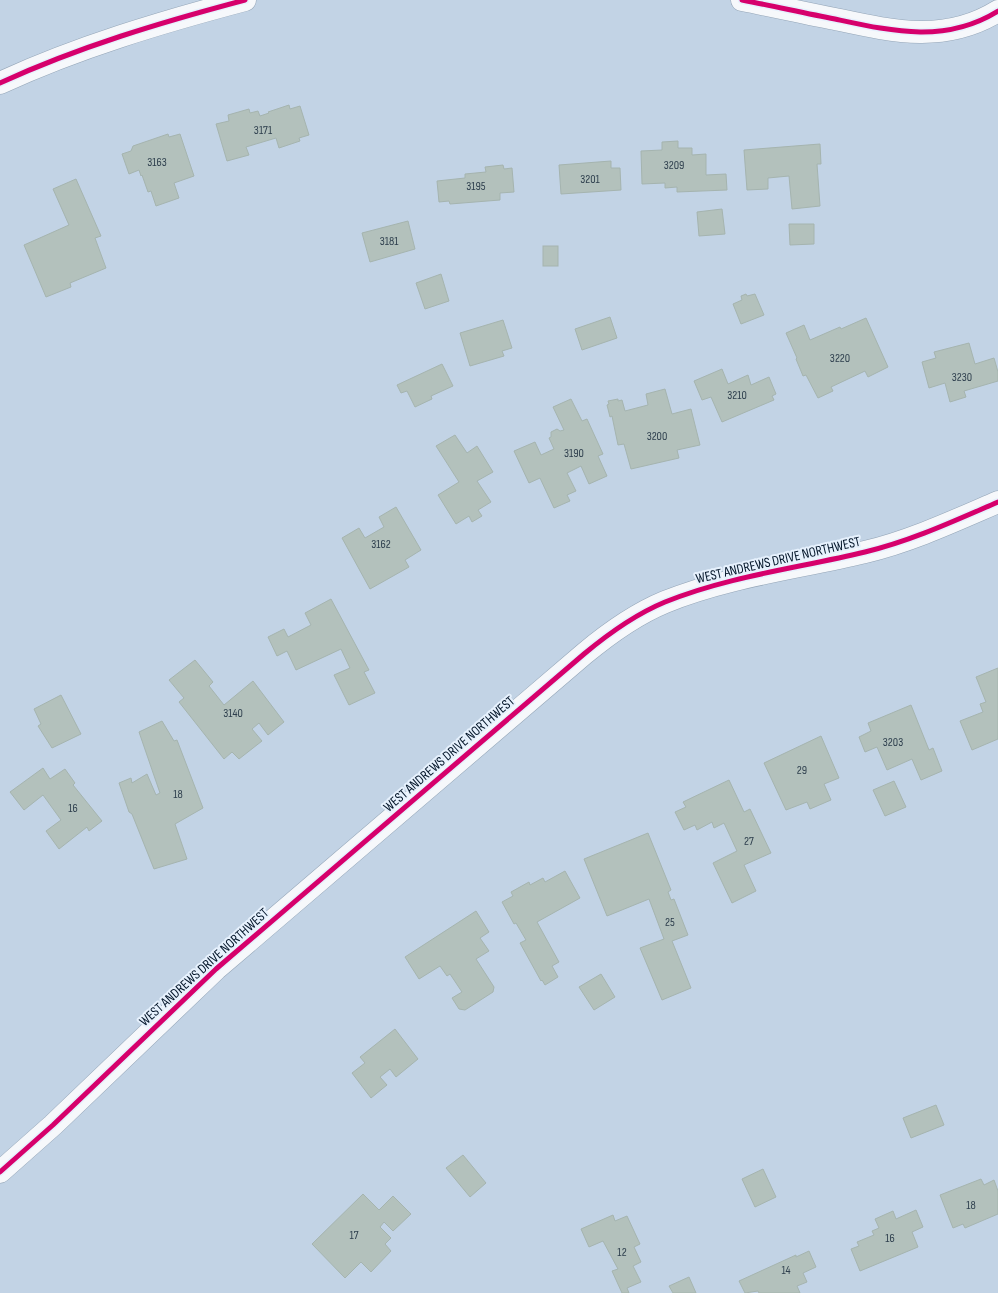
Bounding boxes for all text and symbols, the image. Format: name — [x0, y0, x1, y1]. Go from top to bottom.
house number: 3171 — [254, 123, 273, 138]
house number: 3163 — [147, 155, 167, 170]
house number: 3209 — [664, 158, 684, 173]
house number: 3201 — [580, 172, 601, 187]
house number: 3195 — [466, 179, 486, 194]
house number: 3181 — [380, 234, 399, 249]
house number: 3220 — [830, 351, 850, 366]
house number: 3230 — [952, 370, 972, 385]
house number: 3210 — [727, 388, 747, 403]
house number: 3200 — [647, 429, 667, 444]
house number: 3190 — [564, 446, 584, 461]
street label: WEST ANDREWS DRIVE NORTHWEST — [694, 533, 862, 587]
house number: 3162 — [371, 537, 391, 552]
street label: WEST ANDREWS DRIVE NORTHWEST — [380, 692, 518, 816]
house number: 3140 — [223, 706, 243, 721]
house number: 3203 — [883, 735, 903, 750]
house number: 29 — [797, 763, 807, 778]
house number: 18 — [173, 787, 183, 802]
house number: 16 — [68, 801, 78, 816]
house number: 27 — [744, 834, 754, 849]
street label: WEST ANDREWS DRIVE NORTHWEST — [136, 904, 272, 1030]
house number: 25 — [665, 915, 675, 930]
house number: 18 — [966, 1198, 976, 1213]
house number: 17 — [350, 1228, 359, 1243]
house number: 16 — [885, 1231, 895, 1246]
house number: 12 — [617, 1245, 627, 1260]
house number: 14 — [781, 1263, 791, 1278]

